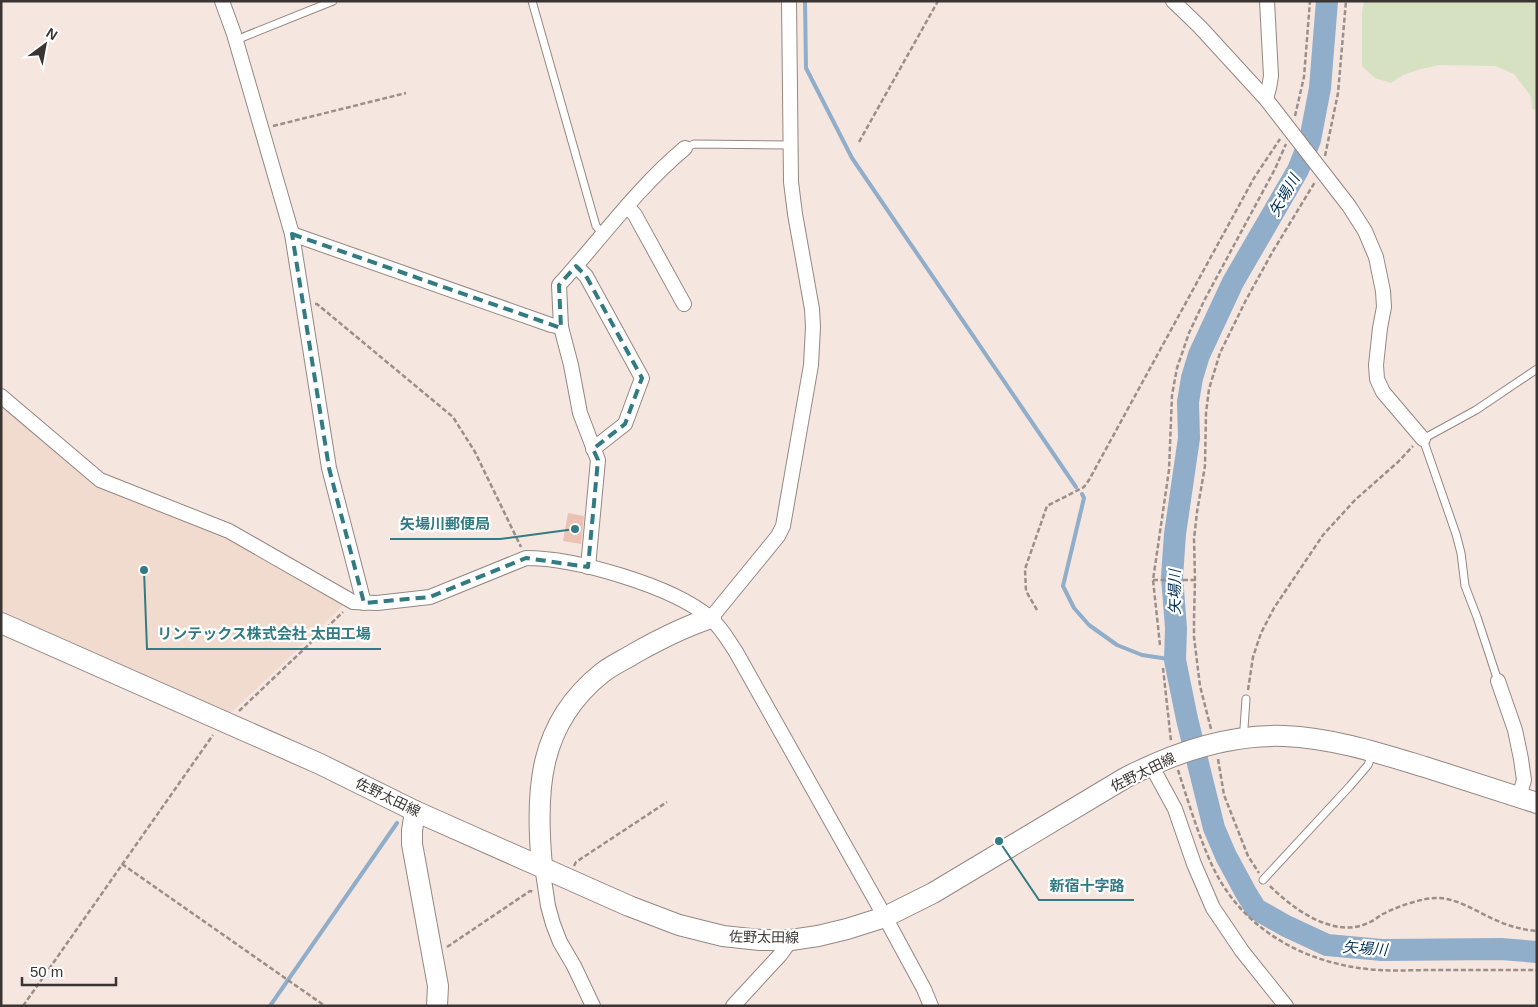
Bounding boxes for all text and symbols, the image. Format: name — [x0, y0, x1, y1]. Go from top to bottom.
north arrow — [20, 20, 70, 70]
text: N — [43, 25, 60, 43]
water label: 矢場川 — [1265, 170, 1304, 219]
callout: 矢場川郵便局 — [390, 509, 500, 539]
text: 矢場川郵便局 — [400, 515, 490, 532]
water label: 矢場川 — [1166, 568, 1183, 615]
callout: リンテックス株式会社 太田工場 — [147, 619, 381, 649]
text: リンテックス株式会社 太田工場 — [157, 625, 371, 642]
street label: 佐野太田線 — [1108, 749, 1178, 795]
street label: 佐野太田線 — [353, 774, 423, 820]
callout: 新宿十字路 — [1039, 870, 1134, 900]
text: 新宿十字路 — [1049, 877, 1125, 894]
street label: 佐野太田線 — [729, 928, 799, 946]
water label: 矢場川 — [1342, 938, 1390, 958]
scale bar — [22, 954, 116, 986]
text: 50 m — [30, 963, 63, 980]

